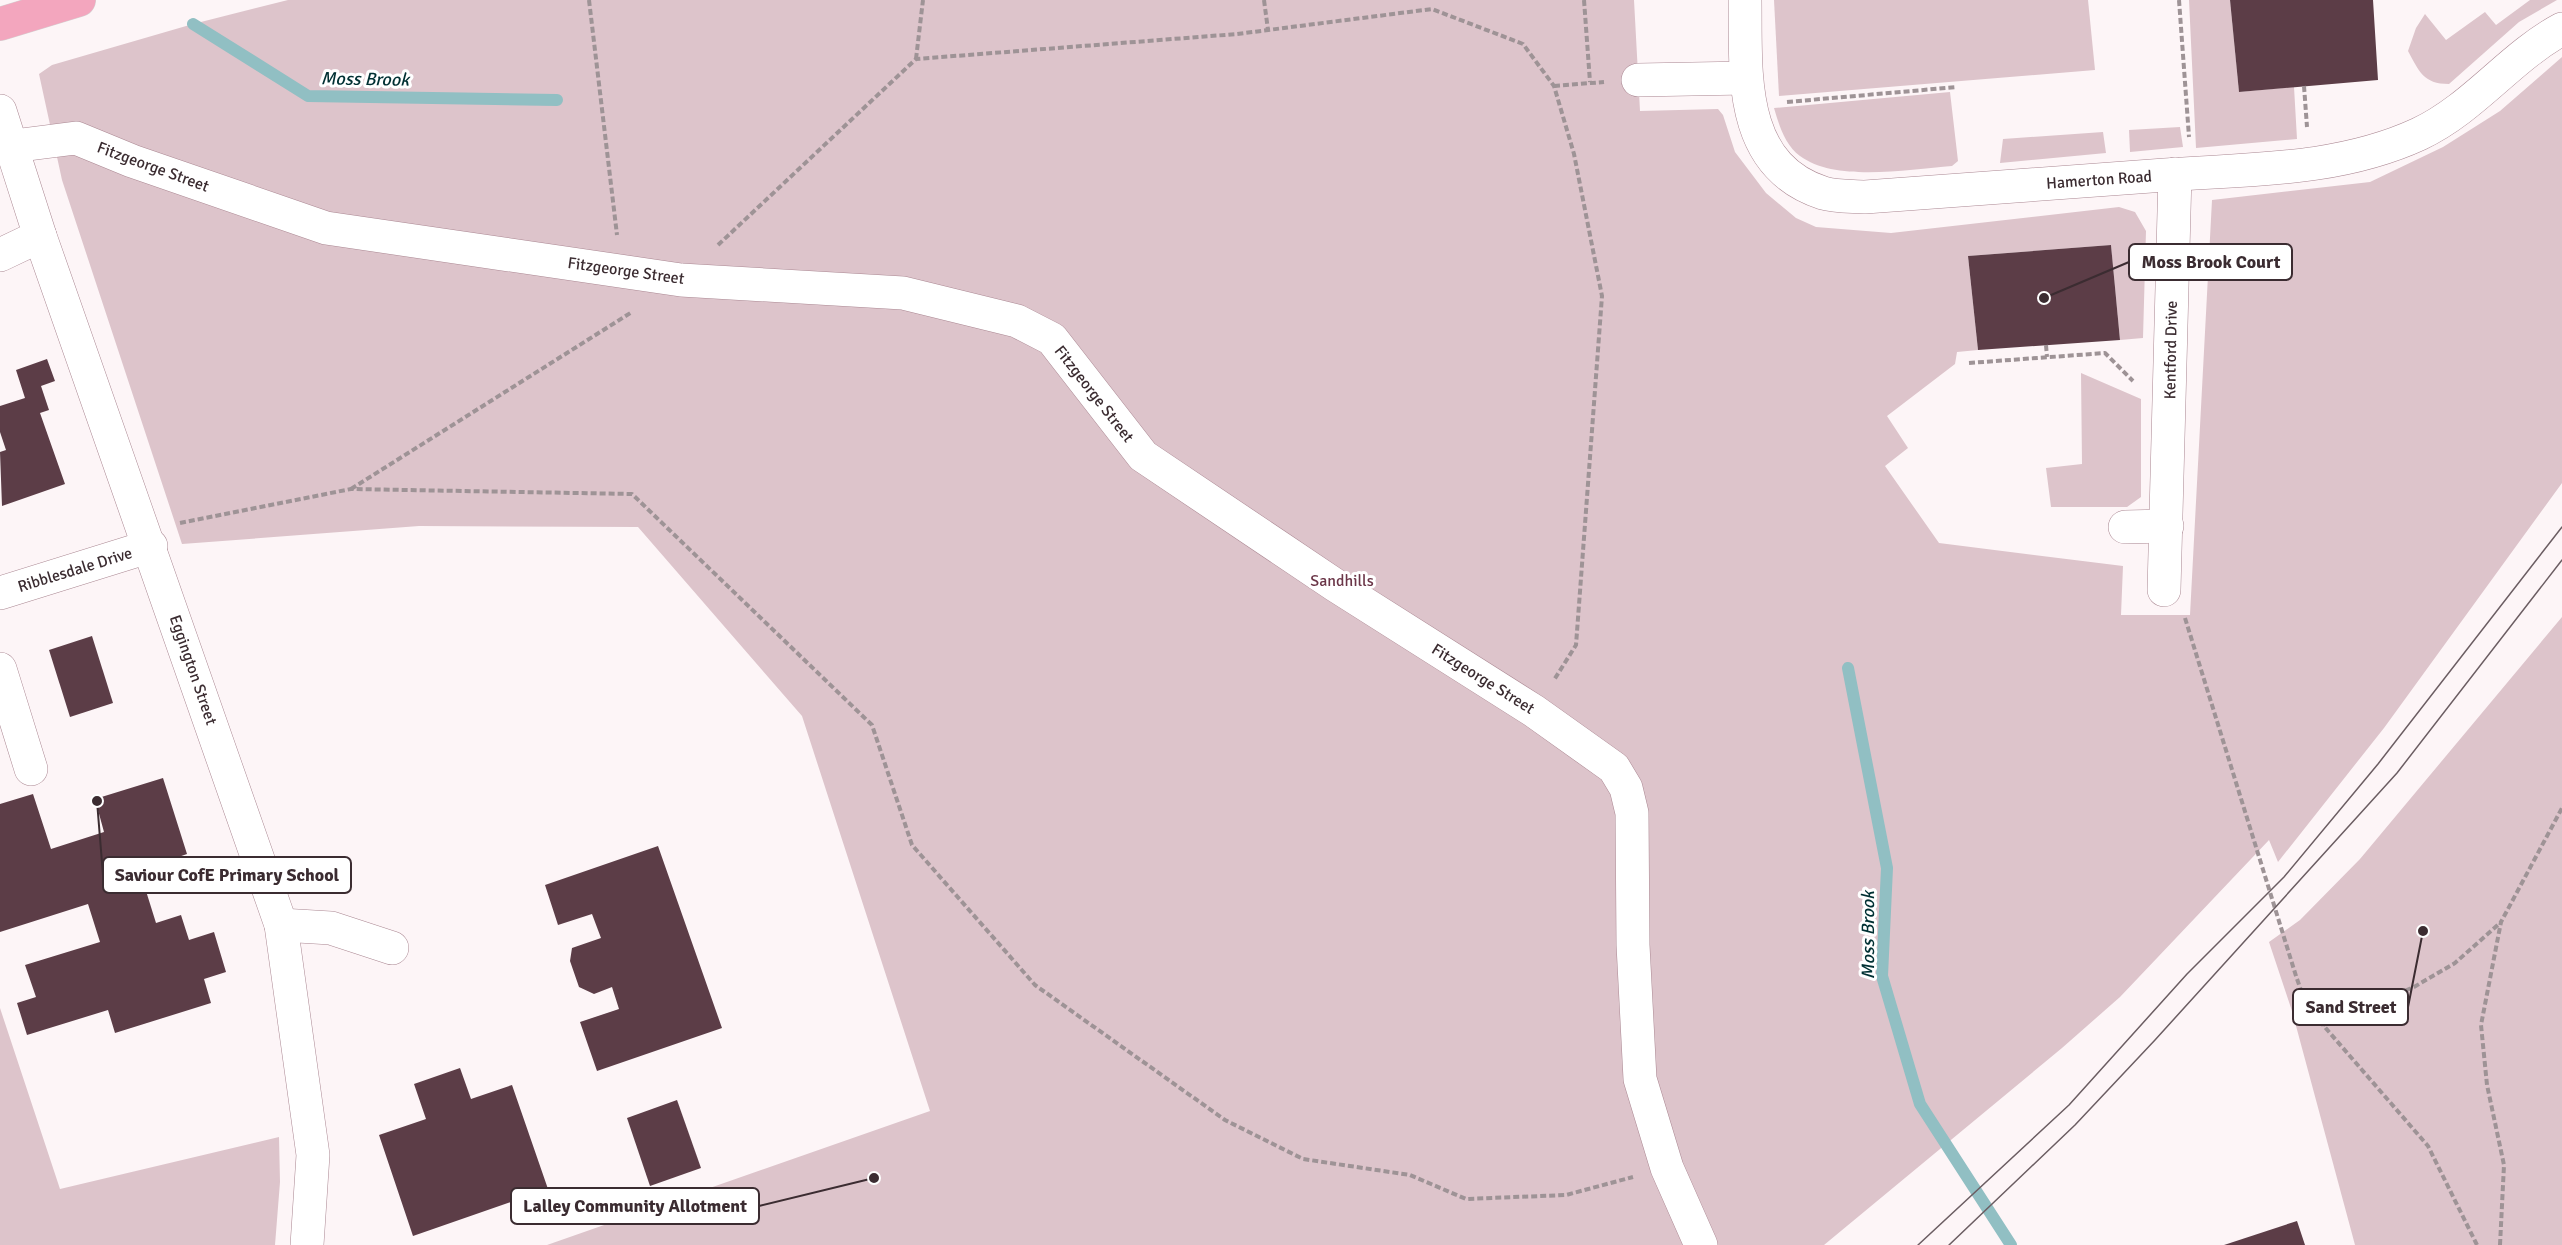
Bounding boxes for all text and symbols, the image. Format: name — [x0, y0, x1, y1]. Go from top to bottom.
water label: Moss Brook — [321, 67, 411, 91]
street label: Fitzgeorge Street — [94, 137, 212, 197]
street label: Hamerton Road — [2045, 166, 2153, 194]
callout: Moss Brook Court — [2129, 244, 2292, 280]
text: Moss Brook Court — [2141, 251, 2281, 273]
street label: Fitzgeorge Street — [566, 253, 686, 289]
street label: Kentford Drive — [2160, 300, 2182, 400]
street label: Fitzgeorge Street — [1050, 341, 1138, 447]
street label: Ribblesdale Drive — [15, 543, 135, 597]
park label: Sandhills — [1310, 571, 1374, 591]
street label: Eggington Street — [165, 612, 221, 728]
street label: Fitzgeorge Street — [1428, 639, 1539, 719]
callout: Saviour CofE Primary School — [103, 857, 351, 893]
text: Saviour CofE Primary School — [115, 864, 340, 886]
water label: Moss Brook — [1857, 889, 1879, 979]
callout: Sand Street — [2293, 989, 2408, 1025]
text: Sand Street — [2305, 996, 2397, 1018]
callout: Lalley Community Allotment — [511, 1188, 759, 1224]
text: Lalley Community Allotment — [523, 1195, 747, 1217]

